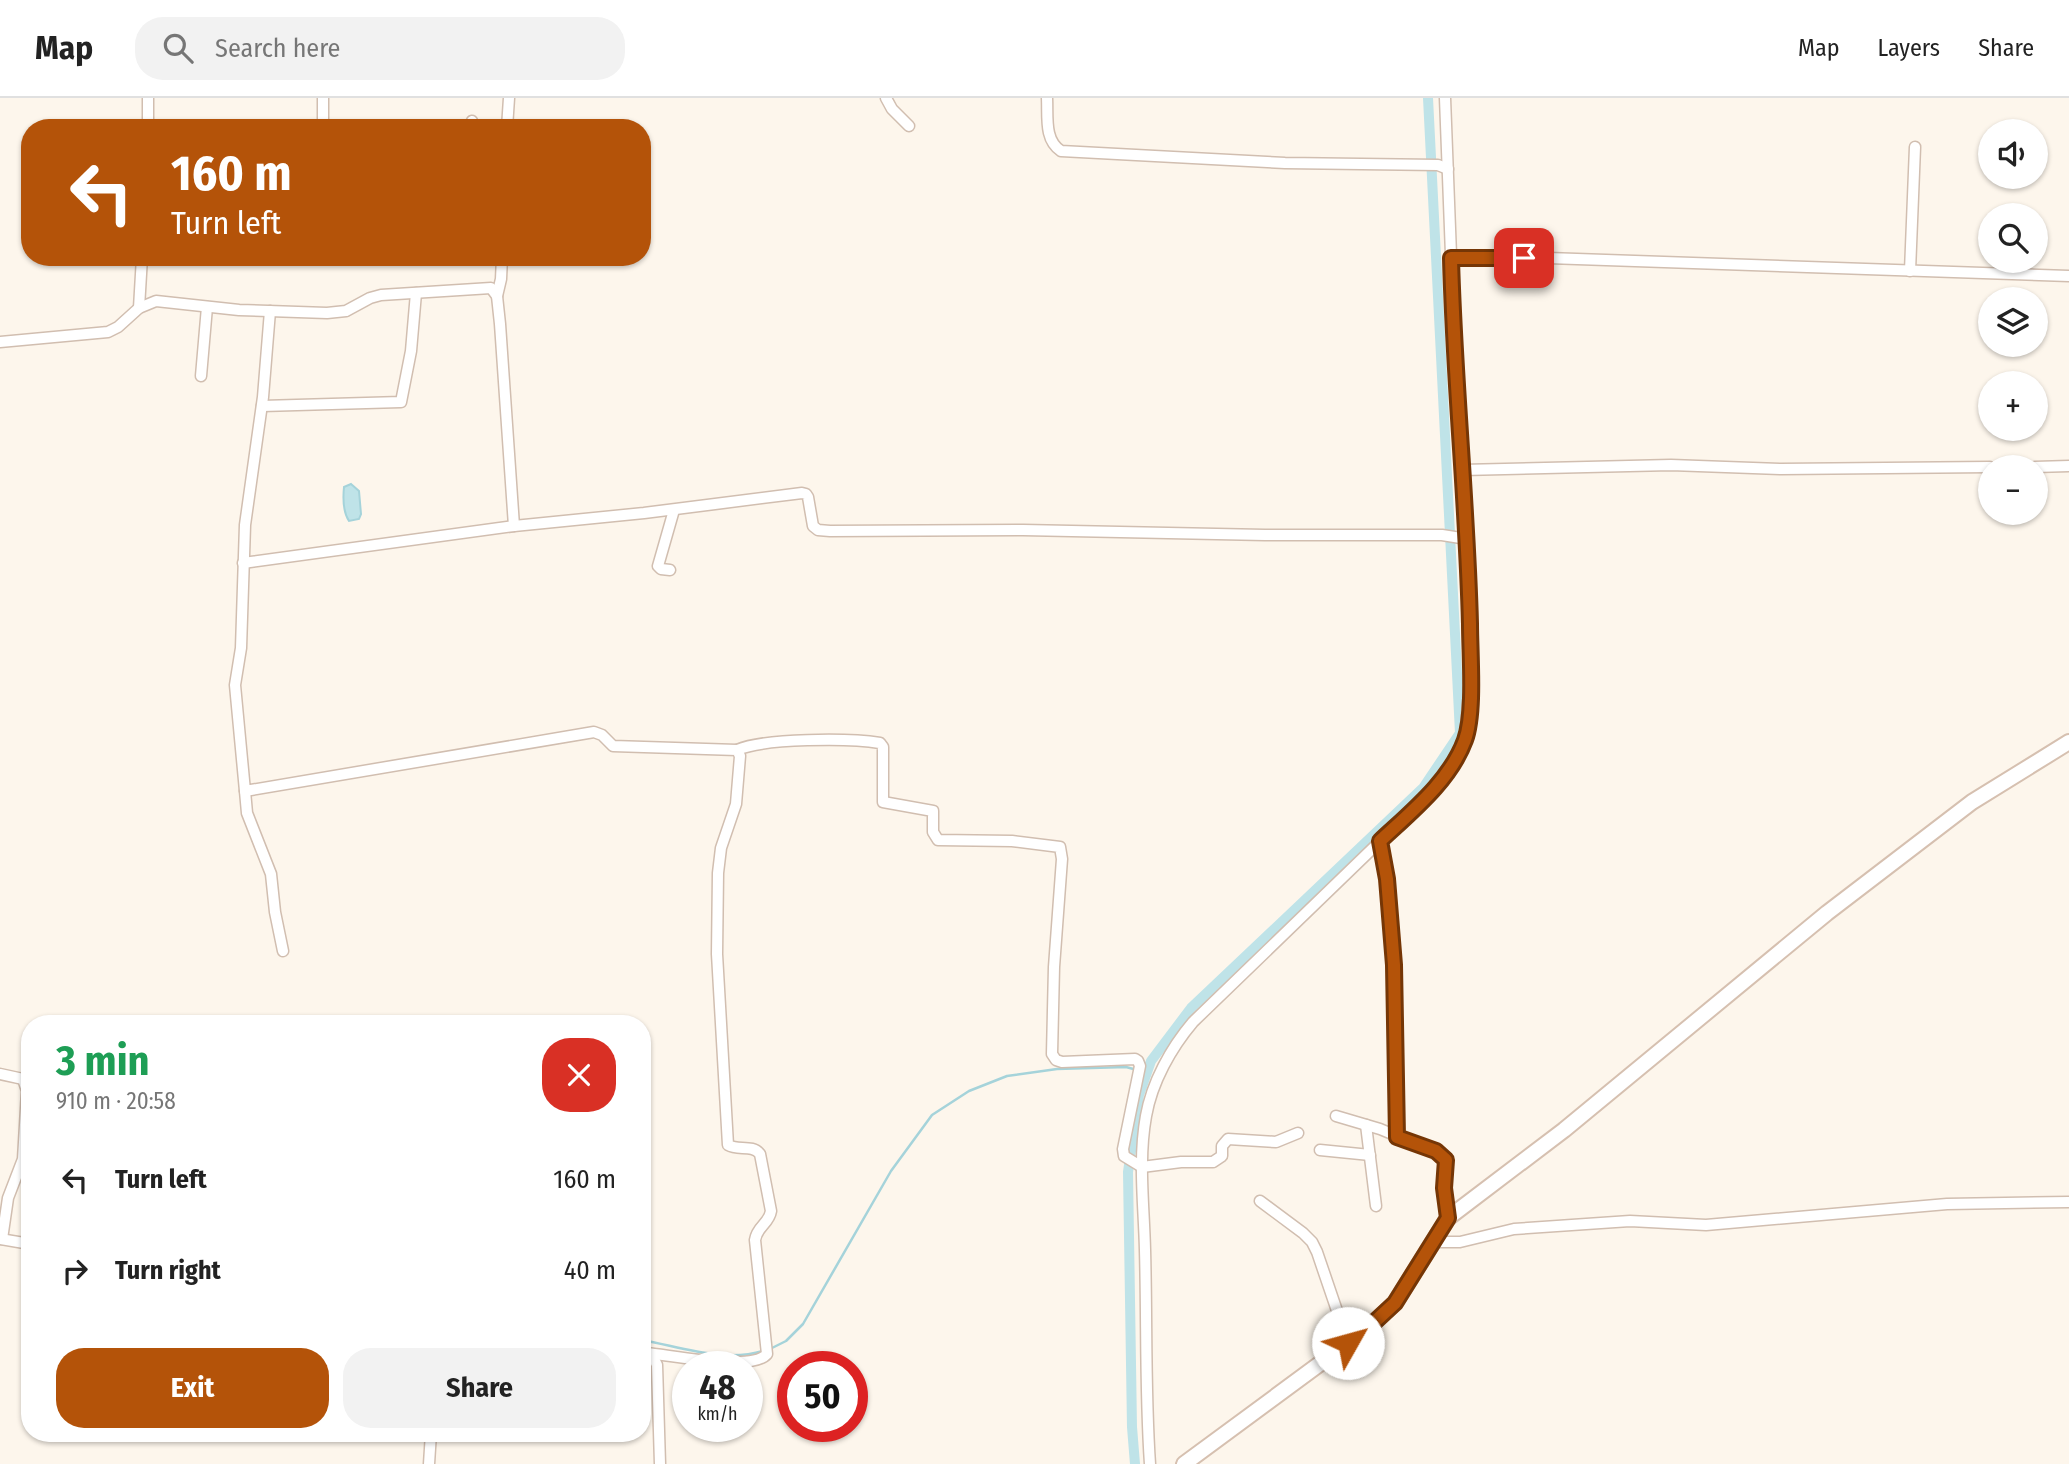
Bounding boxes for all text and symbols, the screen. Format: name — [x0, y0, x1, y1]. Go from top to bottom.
search box — [135, 17, 625, 80]
text: Map — [35, 28, 93, 68]
icon: search — [159, 29, 197, 67]
text: Search here — [215, 33, 340, 64]
text: Map — [1798, 34, 1840, 62]
text: Layers — [1878, 34, 1940, 62]
text: Share — [1978, 34, 2034, 62]
map controls — [1978, 119, 2048, 525]
button: sound — [1978, 119, 2048, 189]
text: 160 m — [171, 144, 292, 203]
icon: left — [56, 147, 147, 238]
button: search — [1978, 203, 2048, 273]
text: Turn left — [171, 204, 281, 242]
pin — [1494, 228, 1554, 288]
icon: arrive — [1505, 239, 1543, 277]
button: layers — [1978, 287, 2048, 357]
button: + — [1978, 371, 2048, 441]
button: − — [1978, 455, 2048, 525]
text: 3 min — [56, 1036, 150, 1086]
button: close — [542, 1038, 616, 1112]
text: 910 m · 20:58 — [56, 1087, 176, 1115]
icon: left — [56, 1161, 94, 1199]
text: Turn left — [115, 1164, 207, 1195]
text: 160 m — [553, 1164, 616, 1195]
icon: right — [56, 1252, 94, 1290]
text: Turn right — [115, 1255, 221, 1286]
text: 40 m — [564, 1255, 616, 1286]
position arrow — [1311, 1306, 1385, 1380]
button: Exit — [56, 1348, 329, 1428]
button: Share — [343, 1348, 616, 1428]
speed limit sign: 50 — [777, 1351, 868, 1442]
text: 48 — [699, 1366, 736, 1408]
text: km/h — [697, 1403, 738, 1425]

